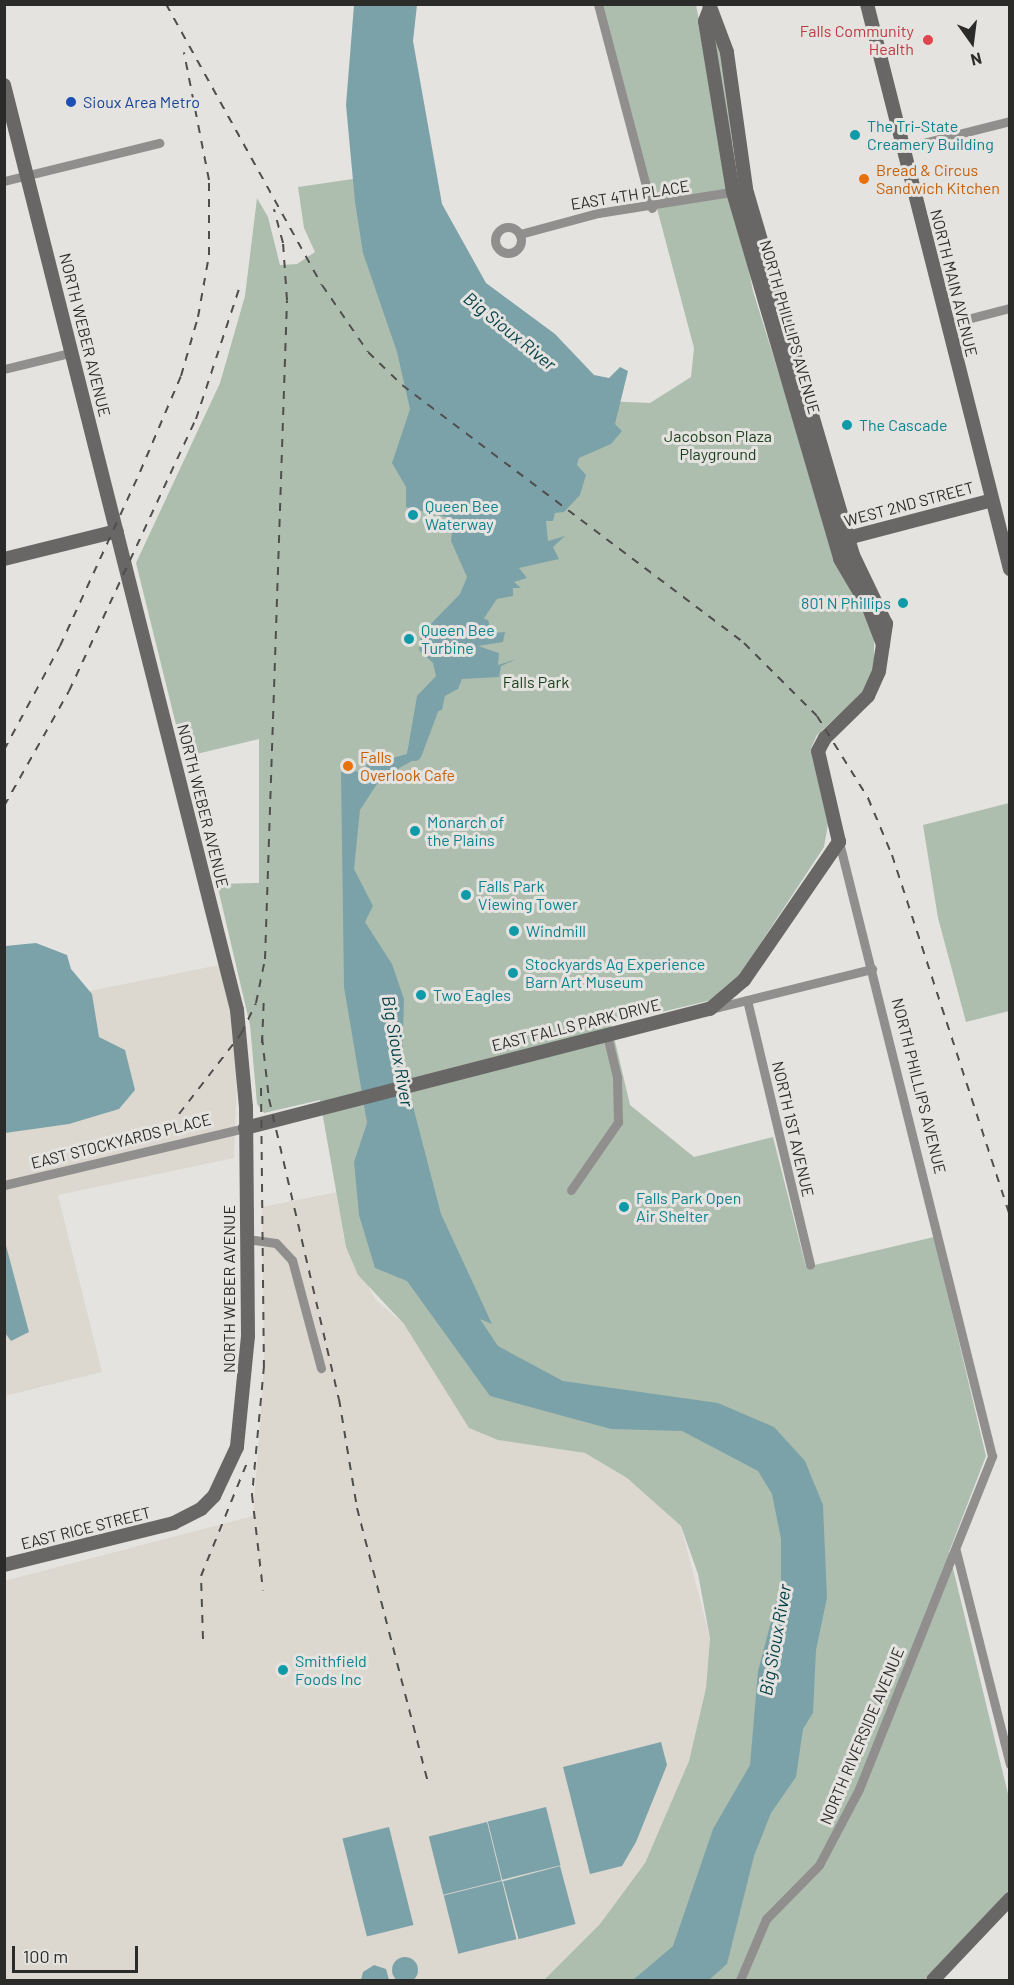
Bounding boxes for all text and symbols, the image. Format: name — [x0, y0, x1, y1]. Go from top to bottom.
north arrow — [942, 12, 1002, 72]
place label: Falls Community Health — [800, 21, 914, 59]
marker: Falls Community Health — [919, 31, 937, 49]
text: N — [969, 49, 984, 70]
place label: Sioux Area Metro — [83, 92, 200, 112]
marker: Sioux Area Metro — [64, 95, 78, 109]
place label: The Tri-State Creamery Building — [867, 116, 994, 154]
marker: The Tri-State Creamery Building — [848, 128, 862, 142]
place label: Bread & Circus Sandwich Kitchen — [876, 160, 1000, 198]
marker: Bread & Circus Sandwich Kitchen — [857, 172, 871, 186]
street label: EAST 4TH PLACE — [569, 176, 691, 214]
street label: NORTH MAIN AVENUE — [926, 207, 982, 359]
street label: NORTH PHILLIPS AVENUE — [756, 238, 824, 416]
street label: NORTH WEBER AVENUE — [55, 251, 115, 419]
water label: Big Sioux River — [460, 287, 560, 375]
place label: The Cascade — [859, 415, 948, 435]
marker: The Cascade — [840, 418, 854, 432]
park label: Jacobson Plaza Playground — [664, 426, 772, 464]
street label: WEST 2ND STREET — [842, 477, 976, 531]
place label: Queen Bee Waterway — [425, 496, 499, 534]
marker: Queen Bee Waterway — [406, 508, 420, 522]
place label: 801 N Phillips — [801, 593, 891, 613]
marker: 801 N Phillips — [896, 596, 910, 610]
place label: Queen Bee Turbine — [421, 620, 495, 658]
marker: Queen Bee Turbine — [402, 632, 416, 646]
park label: Falls Park — [503, 672, 569, 692]
street label: NORTH WEBER AVENUE — [173, 722, 233, 890]
place label: Falls Overlook Cafe — [360, 747, 455, 785]
marker: Falls Overlook Cafe — [341, 759, 355, 773]
place label: Monarch of the Plains — [427, 812, 504, 850]
marker: Monarch of the Plains — [408, 824, 422, 838]
place label: Falls Park Viewing Tower — [478, 876, 578, 914]
marker: Falls Park Viewing Tower — [459, 888, 473, 902]
place label: Windmill — [526, 921, 586, 941]
marker: Windmill — [507, 924, 521, 938]
place label: Stockyards Ag Experience Barn Art Museum — [525, 954, 705, 992]
marker: Stockyards Ag Experience Barn Art Museum — [506, 966, 520, 980]
place label: Two Eagles — [433, 985, 511, 1005]
marker: Two Eagles — [414, 988, 428, 1002]
water label: Big Sioux River — [378, 994, 418, 1108]
street label: EAST FALLS PARK DRIVE — [490, 995, 662, 1055]
street label: NORTH PHILLIPS AVENUE — [888, 996, 950, 1176]
street label: NORTH 1ST AVENUE — [768, 1059, 818, 1199]
street label: EAST STOCKYARDS PLACE — [29, 1109, 213, 1173]
place label: Falls Park Open Air Shelter — [636, 1188, 741, 1226]
marker: Falls Park Open Air Shelter — [617, 1200, 631, 1214]
street label: NORTH WEBER AVENUE — [219, 1205, 239, 1373]
street label: EAST RICE STREET — [19, 1503, 153, 1553]
water label: Big Sioux River — [755, 1583, 795, 1697]
street label: NORTH RIVERSIDE AVENUE — [816, 1644, 908, 1828]
place label: Smithfield Foods Inc — [295, 1651, 367, 1689]
marker: Smithfield Foods Inc — [276, 1663, 290, 1677]
scale bar — [15, 1934, 141, 1972]
text: 100 m — [23, 1945, 68, 1967]

